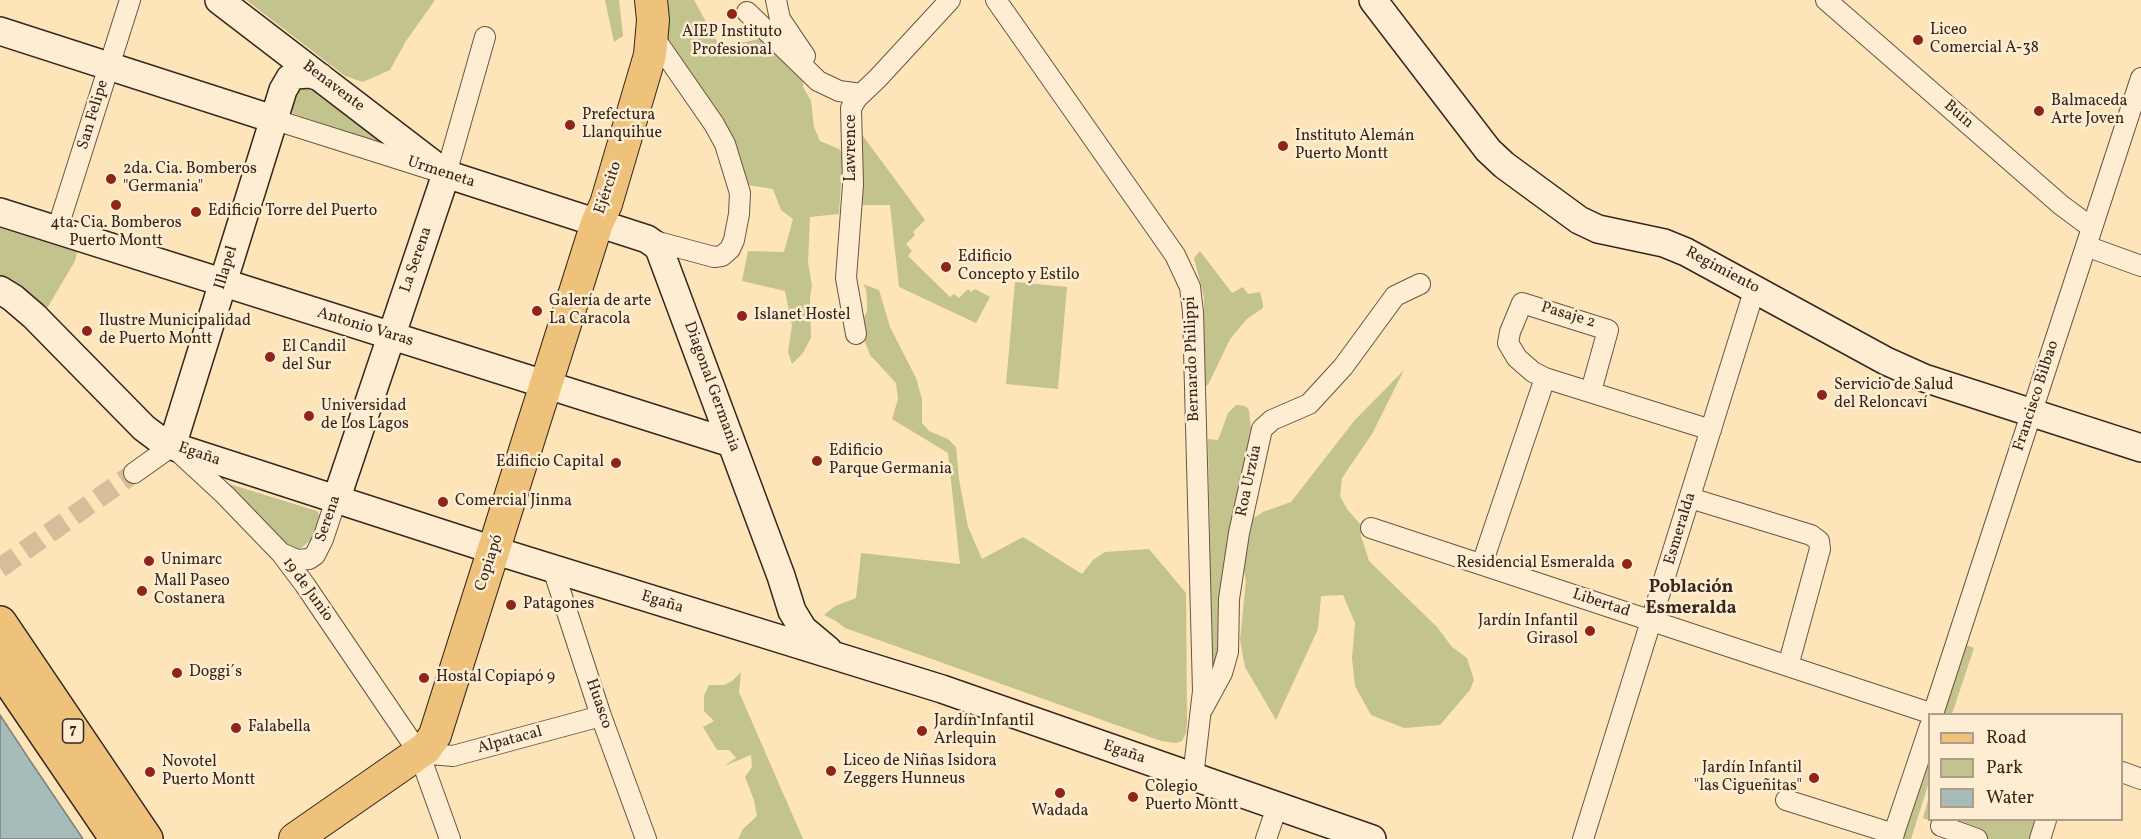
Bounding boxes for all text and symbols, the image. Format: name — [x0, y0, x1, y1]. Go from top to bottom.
marker: AIEP Instituto Profesional — [725, 7, 739, 21]
place label: Liceo Comercial A-38 — [1930, 21, 2039, 59]
place label: AIEP Instituto Profesional — [682, 23, 782, 61]
marker: Liceo Comercial A-38 — [1911, 33, 1925, 47]
street label: Benavente — [298, 57, 368, 117]
street label: San Felipe — [74, 78, 114, 152]
place label: Balmaceda Arte Joven — [2051, 92, 2128, 130]
street label: Buin — [1939, 97, 1977, 133]
marker: Balmaceda Arte Joven — [2032, 104, 2046, 118]
place label: Prefectura Llanquihue — [582, 106, 662, 144]
street label: Lawrence — [842, 114, 862, 182]
marker: Prefectura Llanquihue — [563, 118, 577, 132]
place label: Instituto Alemán Puerto Montt — [1295, 127, 1415, 165]
marker: Instituto Alemán Puerto Montt — [1276, 139, 1290, 153]
street label: Urmeneta — [405, 153, 477, 193]
street label: Ejército — [591, 159, 627, 217]
place label: 2da. Cia. Bomberos "Germania" — [123, 160, 257, 198]
marker: 2da. Cia. Bomberos "Germania" — [104, 172, 118, 186]
marker: 4ta. Cia. Bomberos Puerto Montt — [109, 198, 123, 212]
place label: Edificio Torre del Puerto — [208, 202, 377, 222]
marker: Edificio Torre del Puerto — [189, 205, 203, 219]
place label: 4ta. Cia. Bomberos Puerto Montt — [50, 214, 182, 252]
street label: La Serena — [397, 225, 437, 295]
street label: Regimiento — [1682, 243, 1762, 299]
street label: Illapel — [211, 244, 243, 292]
place label: Edificio Concepto y Estilo — [958, 248, 1080, 286]
marker: Edificio Concepto y Estilo — [939, 260, 953, 274]
place label: Galería de arte La Caracola — [549, 292, 651, 330]
street label: Bernardo Philippi — [1181, 296, 1205, 422]
street label: Pasaje 2 — [1538, 299, 1598, 333]
street label: Antonio Varas — [314, 304, 416, 352]
marker: Galería de arte La Caracola — [530, 304, 544, 318]
place label: Islanet Hostel — [754, 306, 850, 326]
marker: Islanet Hostel — [735, 309, 749, 323]
place label: Ilustre Municipalidad de Puerto Montt — [99, 312, 251, 350]
street label: Diagonal Germania — [679, 319, 743, 455]
marker: Ilustre Municipalidad de Puerto Montt — [80, 324, 94, 338]
place label: El Candil del Sur — [282, 338, 346, 376]
street label: Francisco Bilbao — [2010, 338, 2064, 454]
marker: El Candil del Sur — [263, 350, 277, 364]
place label: Servicio de Salud del Reloncaví — [1834, 376, 1954, 414]
marker: Servicio de Salud del Reloncaví — [1815, 388, 1829, 402]
place label: Universidad de Los Lagos — [321, 397, 409, 435]
marker: Universidad de Los Lagos — [302, 409, 316, 423]
street label: Egaña — [175, 439, 223, 471]
place label: Edificio Parque Germania — [829, 442, 952, 480]
street label: Roa Urzúa — [1233, 443, 1267, 519]
place label: Edificio Capital — [496, 453, 604, 473]
marker: Edificio Parque Germania — [810, 454, 824, 468]
marker: Edificio Capital — [609, 456, 623, 470]
street label: Esmeralda — [1661, 490, 1701, 568]
place label: Comercial Jinma — [455, 492, 572, 512]
street label: Serena — [312, 493, 346, 545]
marker: Comercial Jinma — [436, 495, 450, 509]
street label: Copiapó — [472, 532, 508, 594]
place label: Unimarc — [161, 551, 222, 571]
marker: Unimarc — [142, 554, 156, 568]
street label: 19 de Junio — [277, 554, 337, 626]
place label: Residencial Esmeralda — [1456, 554, 1615, 574]
marker: Residencial Esmeralda — [1620, 557, 1634, 571]
place label: Mall Paseo Costanera — [154, 572, 230, 610]
district label: Población Esmeralda — [1646, 578, 1736, 620]
marker: Mall Paseo Costanera — [135, 584, 149, 598]
street label: Libertad — [1570, 586, 1632, 622]
street label: Egaña — [638, 587, 686, 619]
place label: Patagones — [523, 595, 594, 615]
marker: Patagones — [504, 598, 518, 612]
place label: Jardín Infantil Girasol — [1478, 612, 1578, 650]
marker: Jardín Infantil Girasol — [1583, 624, 1597, 638]
place label: Doggi´s — [189, 663, 242, 683]
marker: Doggi´s — [170, 666, 184, 680]
place label: Hostal Copiapó 9 — [436, 668, 555, 688]
marker: Hostal Copiapó 9 — [417, 671, 431, 685]
street label: Huasco — [581, 677, 615, 731]
place label: Jardín Infantil Arlequin — [934, 712, 1034, 750]
legend — [1928, 713, 2123, 821]
place label: Falabella — [248, 718, 311, 738]
road number: 7 — [62, 719, 84, 743]
marker: Falabella — [229, 721, 243, 735]
street label: Alpatacal — [475, 723, 545, 759]
marker: Jardín Infantil Arlequin — [915, 724, 929, 738]
text: Road — [1986, 726, 2027, 751]
street label: Egaña — [1100, 737, 1148, 769]
place label: Liceo de Niñas Isidora Zeggers Hunneus — [843, 752, 997, 790]
place label: Novotel Puerto Montt — [162, 753, 255, 791]
text: Park — [1986, 756, 2023, 781]
place label: Jardín Infantil "las Cigueñitas" — [1694, 759, 1802, 797]
marker: Liceo de Niñas Isidora Zeggers Hunneus — [824, 764, 838, 778]
marker: Novotel Puerto Montt — [143, 765, 157, 779]
marker: Jardín Infantil "las Cigueñitas" — [1807, 771, 1821, 785]
place label: Colegio Puerto Montt — [1145, 778, 1238, 816]
marker: Wadada — [1053, 786, 1067, 800]
text: Water — [1986, 786, 2034, 811]
marker: Colegio Puerto Montt — [1126, 790, 1140, 804]
place label: Wadada — [1032, 802, 1088, 822]

